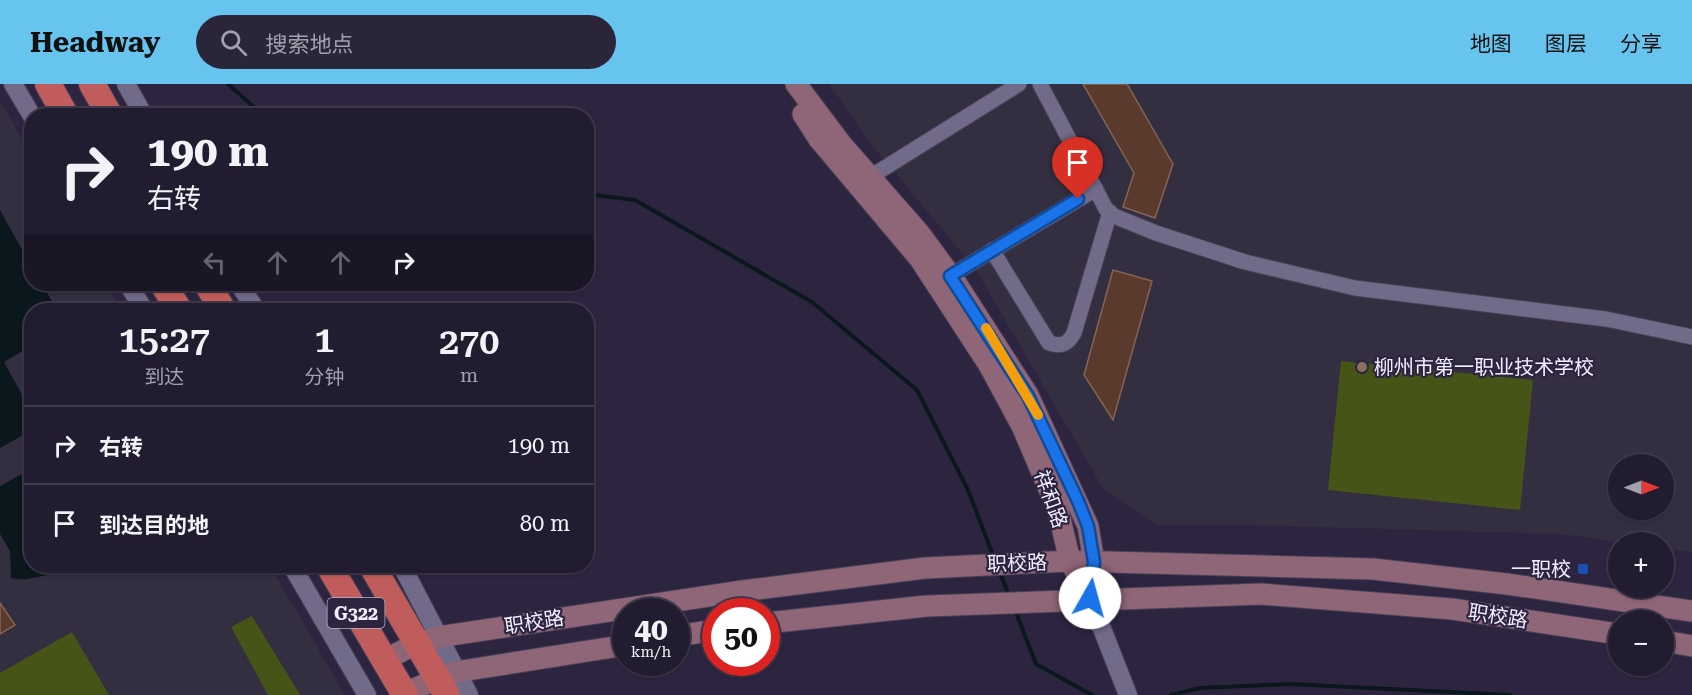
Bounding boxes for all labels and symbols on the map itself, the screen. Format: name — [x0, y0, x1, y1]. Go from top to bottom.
pin — [1052, 137, 1103, 199]
place label: 柳州市第一职业技术学校 — [1374, 355, 1594, 379]
marker: 柳州市第一职业技术学校 — [1355, 360, 1369, 374]
north arrow — [1608, 454, 1674, 520]
street label: 祥和路 — [1029, 467, 1073, 531]
street label: 职校路 — [987, 550, 1047, 576]
place label: 一职校 — [1511, 557, 1571, 581]
marker: 一职校 — [1576, 562, 1590, 576]
position arrow — [1058, 566, 1122, 630]
road number: G322 — [328, 598, 385, 628]
speed limit sign: 50 — [702, 598, 780, 676]
street label: 职校路 — [1466, 599, 1530, 633]
street label: 职校路 — [502, 605, 566, 639]

